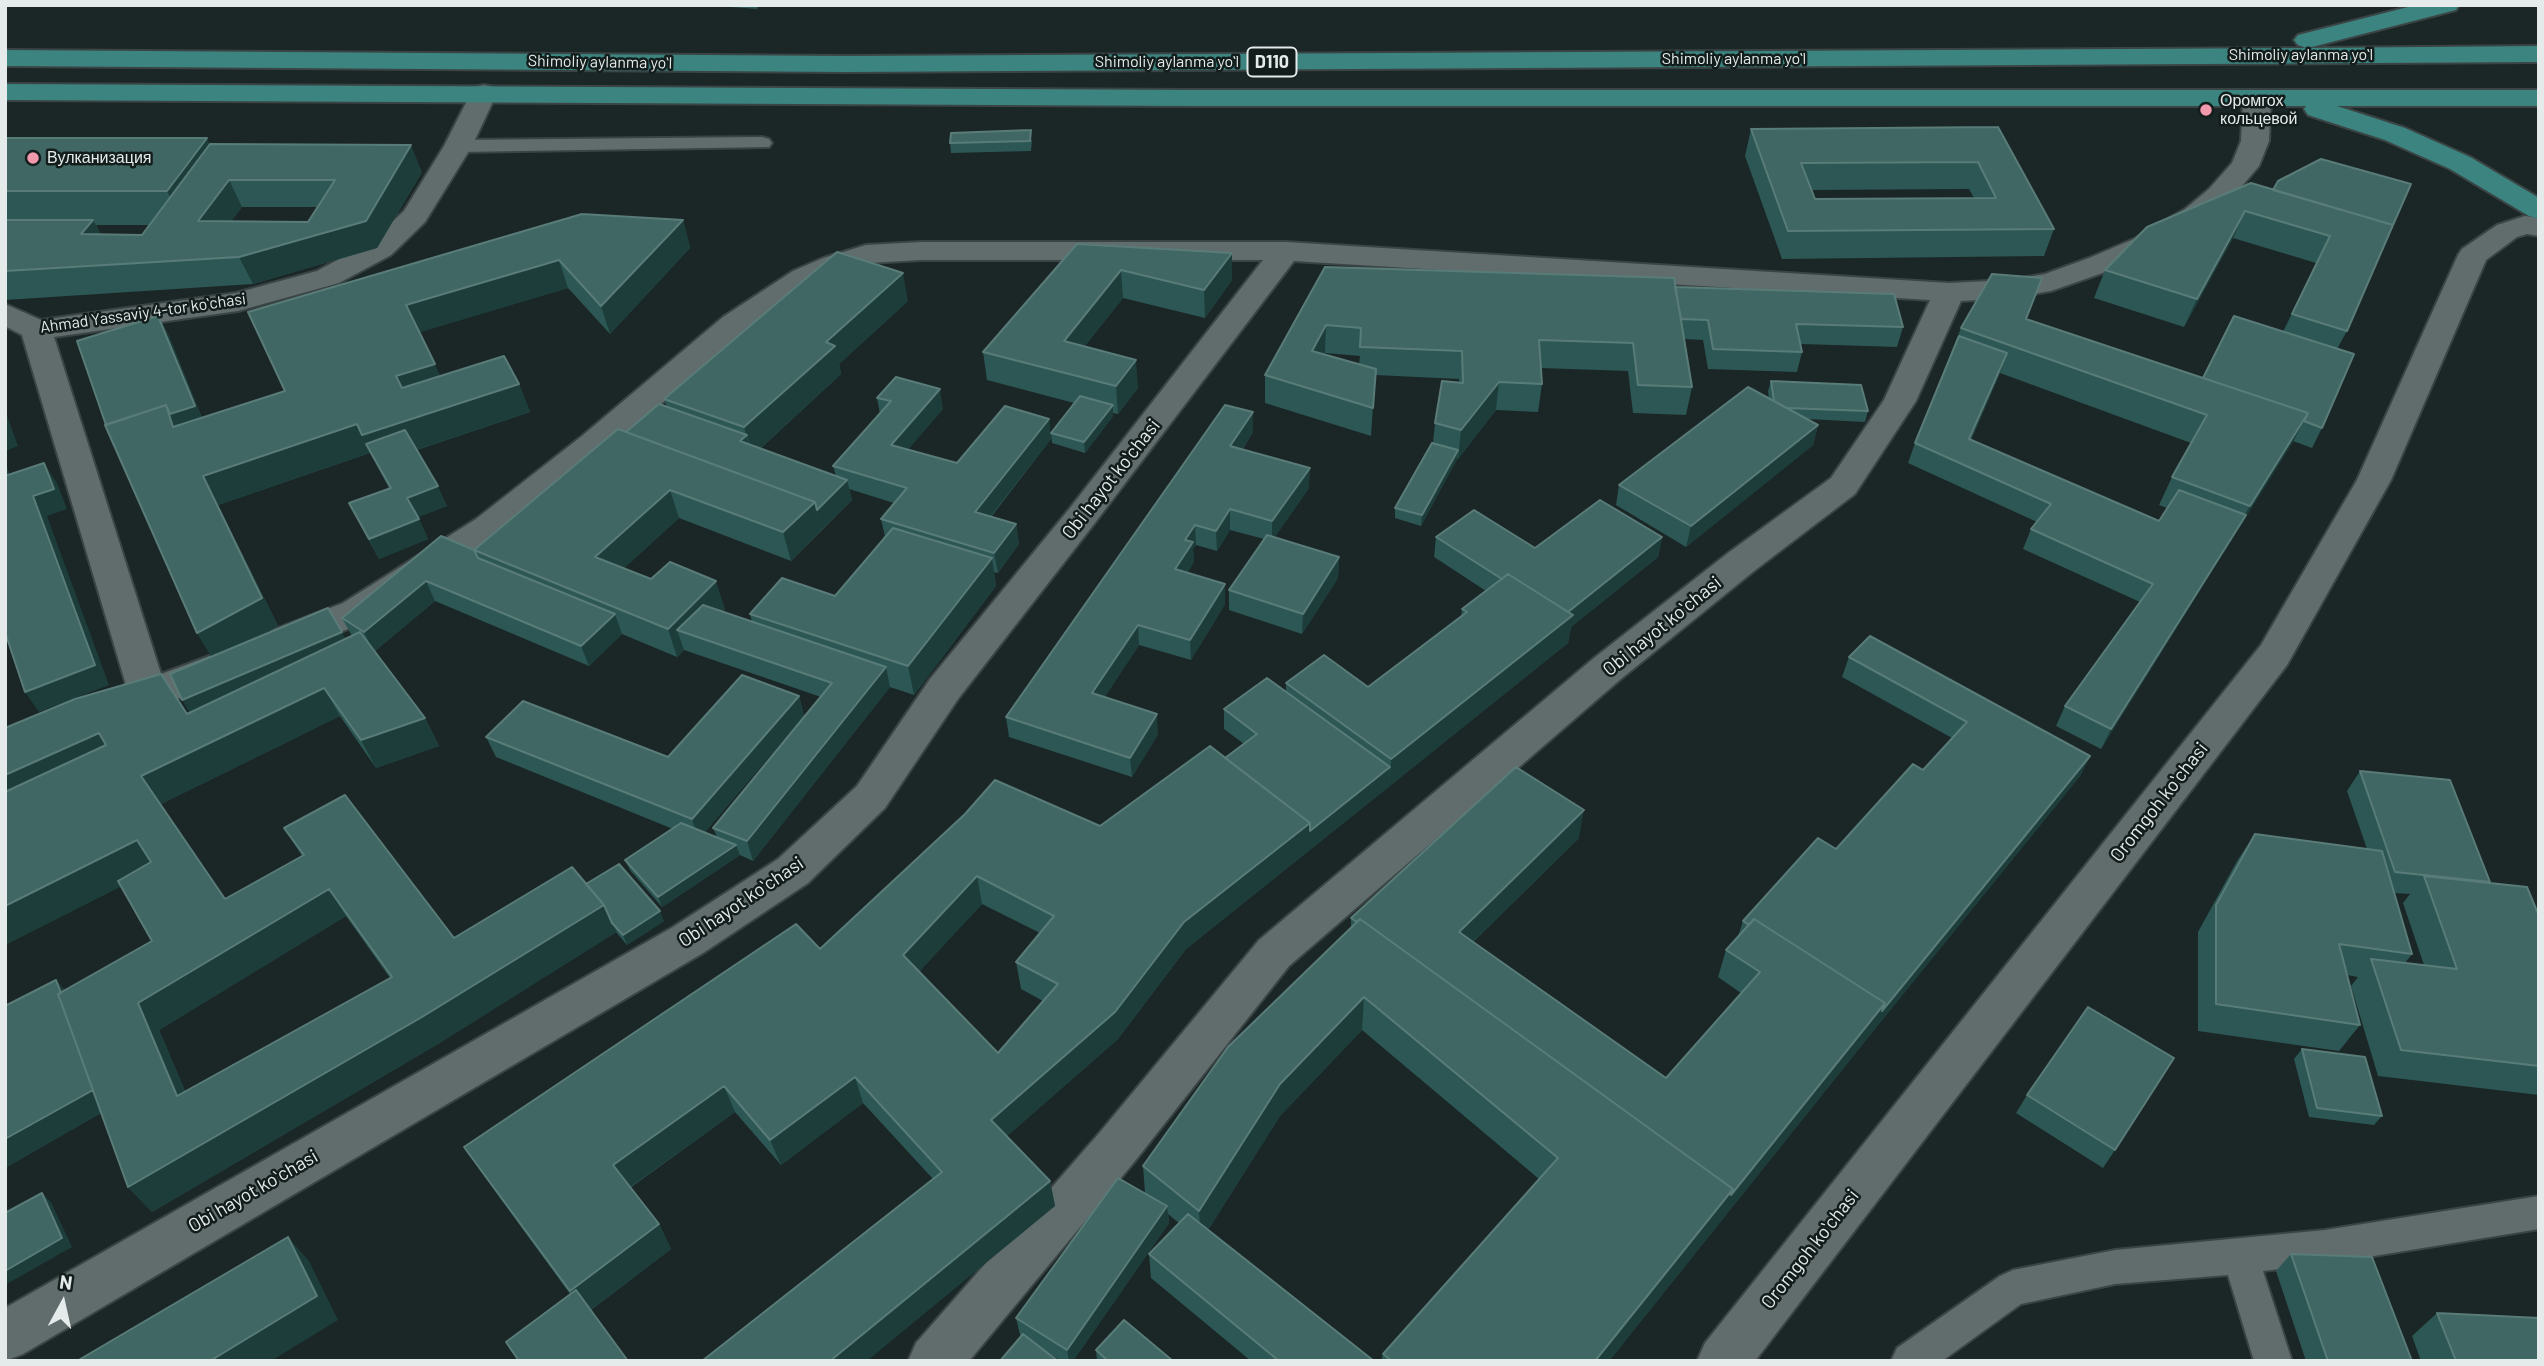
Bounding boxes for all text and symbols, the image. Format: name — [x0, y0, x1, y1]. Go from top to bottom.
street label: Shimoliy aylanma yoʻl — [2229, 45, 2373, 65]
road number: D110 — [1248, 48, 1296, 76]
street label: Shimoliy aylanma yoʻl — [1662, 49, 1806, 69]
street label: Shimoliy aylanma yoʻl — [528, 51, 672, 73]
street label: Shimoliy aylanma yoʻl — [1095, 52, 1239, 72]
place label: Оромгох кольцевой — [2220, 91, 2297, 129]
marker: Оромгох кольцевой — [2198, 102, 2214, 118]
place label: Вулканизация — [47, 148, 152, 168]
marker: Вулканизация — [25, 150, 41, 166]
street label: Ahmad Yassaviy 4-tor koʻchasi — [39, 289, 247, 337]
street label: Obi hayot koʻchasi — [1057, 414, 1165, 544]
street label: Obi hayot koʻchasi — [1598, 571, 1726, 681]
street label: Oromgoh koʻchasi — [2105, 738, 2213, 866]
street label: Obi hayot koʻchasi — [674, 852, 808, 952]
street label: Obi hayot koʻchasi — [184, 1145, 322, 1237]
street label: Oromgoh koʻchasi — [1756, 1185, 1864, 1313]
north arrow — [28, 1268, 98, 1338]
text: N — [58, 1269, 74, 1294]

